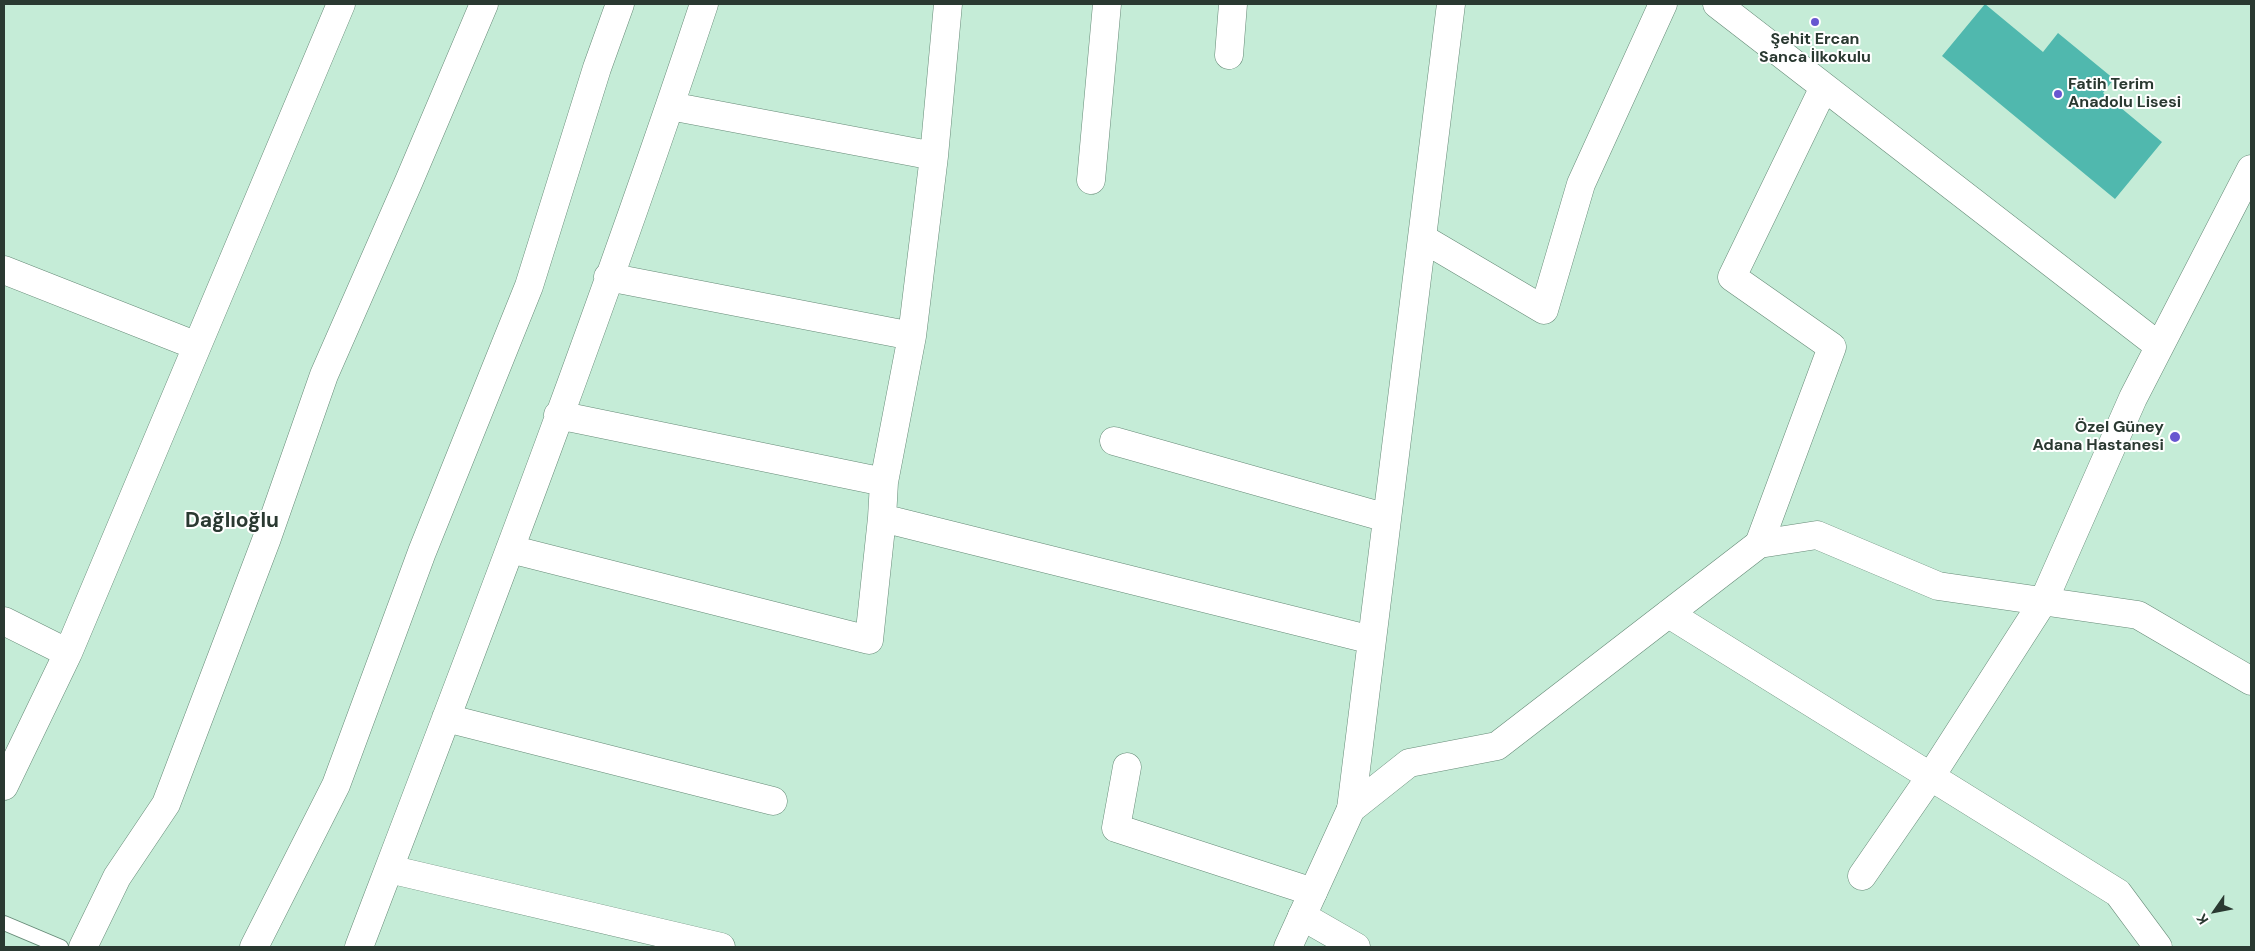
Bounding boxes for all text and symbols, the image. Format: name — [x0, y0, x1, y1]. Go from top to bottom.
marker: Şehit Ercan Sanca İlkokulu — [1809, 16, 1821, 28]
place label: Şehit Ercan Sanca İlkokulu — [1759, 30, 1871, 68]
place label: Fatih Terim Anadolu Lisesi — [2068, 75, 2181, 113]
marker: Fatih Terim Anadolu Lisesi — [2052, 88, 2064, 100]
place label: Özel Güney Adana Hastanesi — [2032, 418, 2164, 456]
marker: Özel Güney Adana Hastanesi — [2168, 430, 2182, 444]
district label: Dağlıoğlu — [185, 508, 279, 534]
north arrow — [2190, 886, 2240, 936]
text: K — [2192, 910, 2212, 928]

